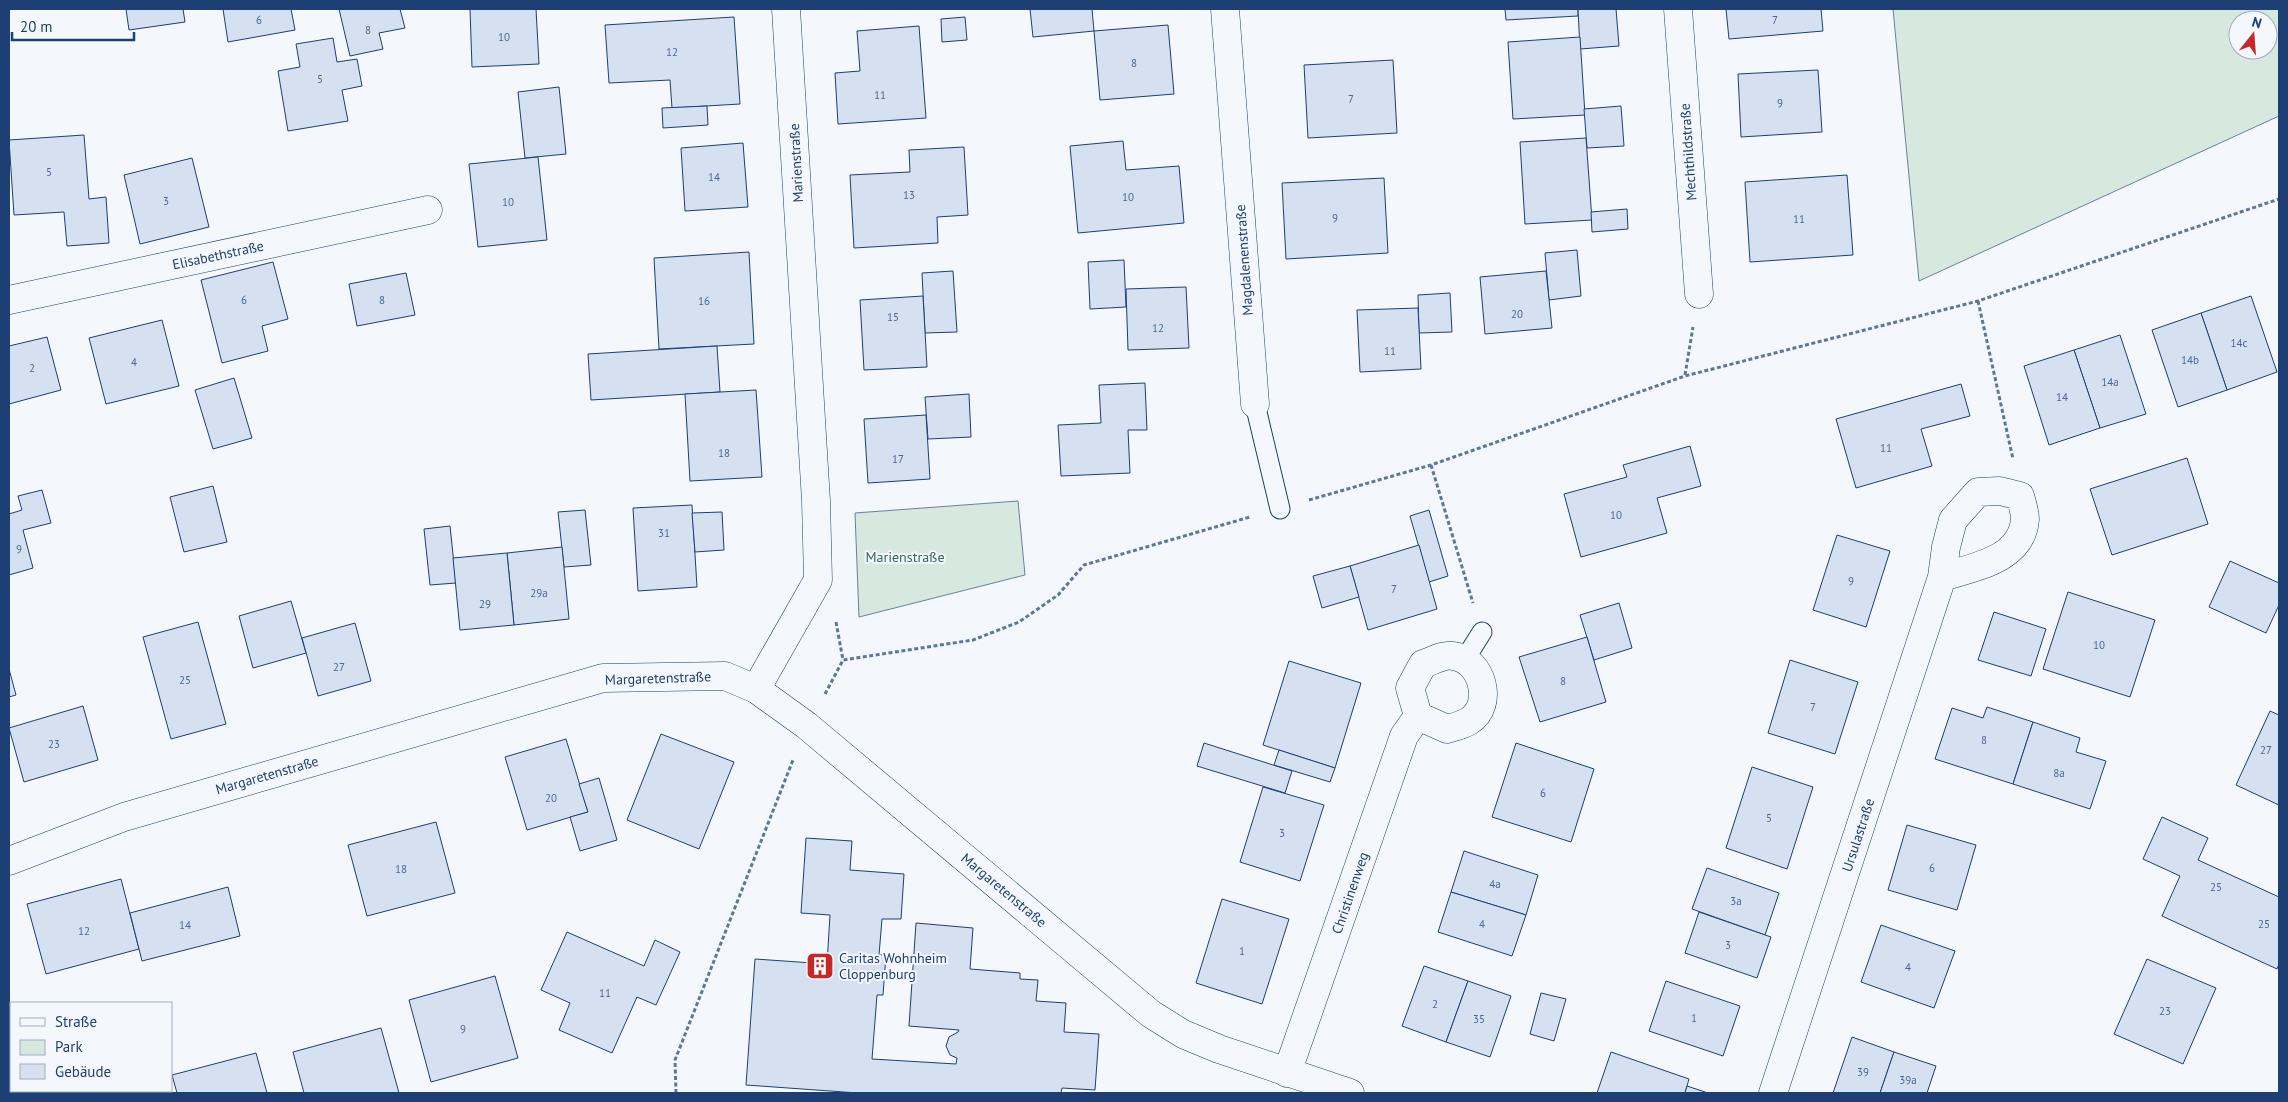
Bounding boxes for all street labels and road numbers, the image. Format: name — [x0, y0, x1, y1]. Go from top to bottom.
street label: Mechthildstraße — [1676, 103, 1700, 201]
street label: Marienstraße — [785, 123, 807, 203]
street label: Magdalenenstraße — [1231, 204, 1257, 316]
street label: Elisabethstraße — [171, 237, 265, 273]
street label: Margaretenstraße — [605, 667, 711, 689]
street label: Margaretenstraße — [213, 752, 321, 798]
street label: Ursulastraße — [1838, 796, 1878, 874]
street label: Margaretenstraße — [958, 849, 1050, 931]
street label: Christinenweg — [1328, 850, 1372, 936]

